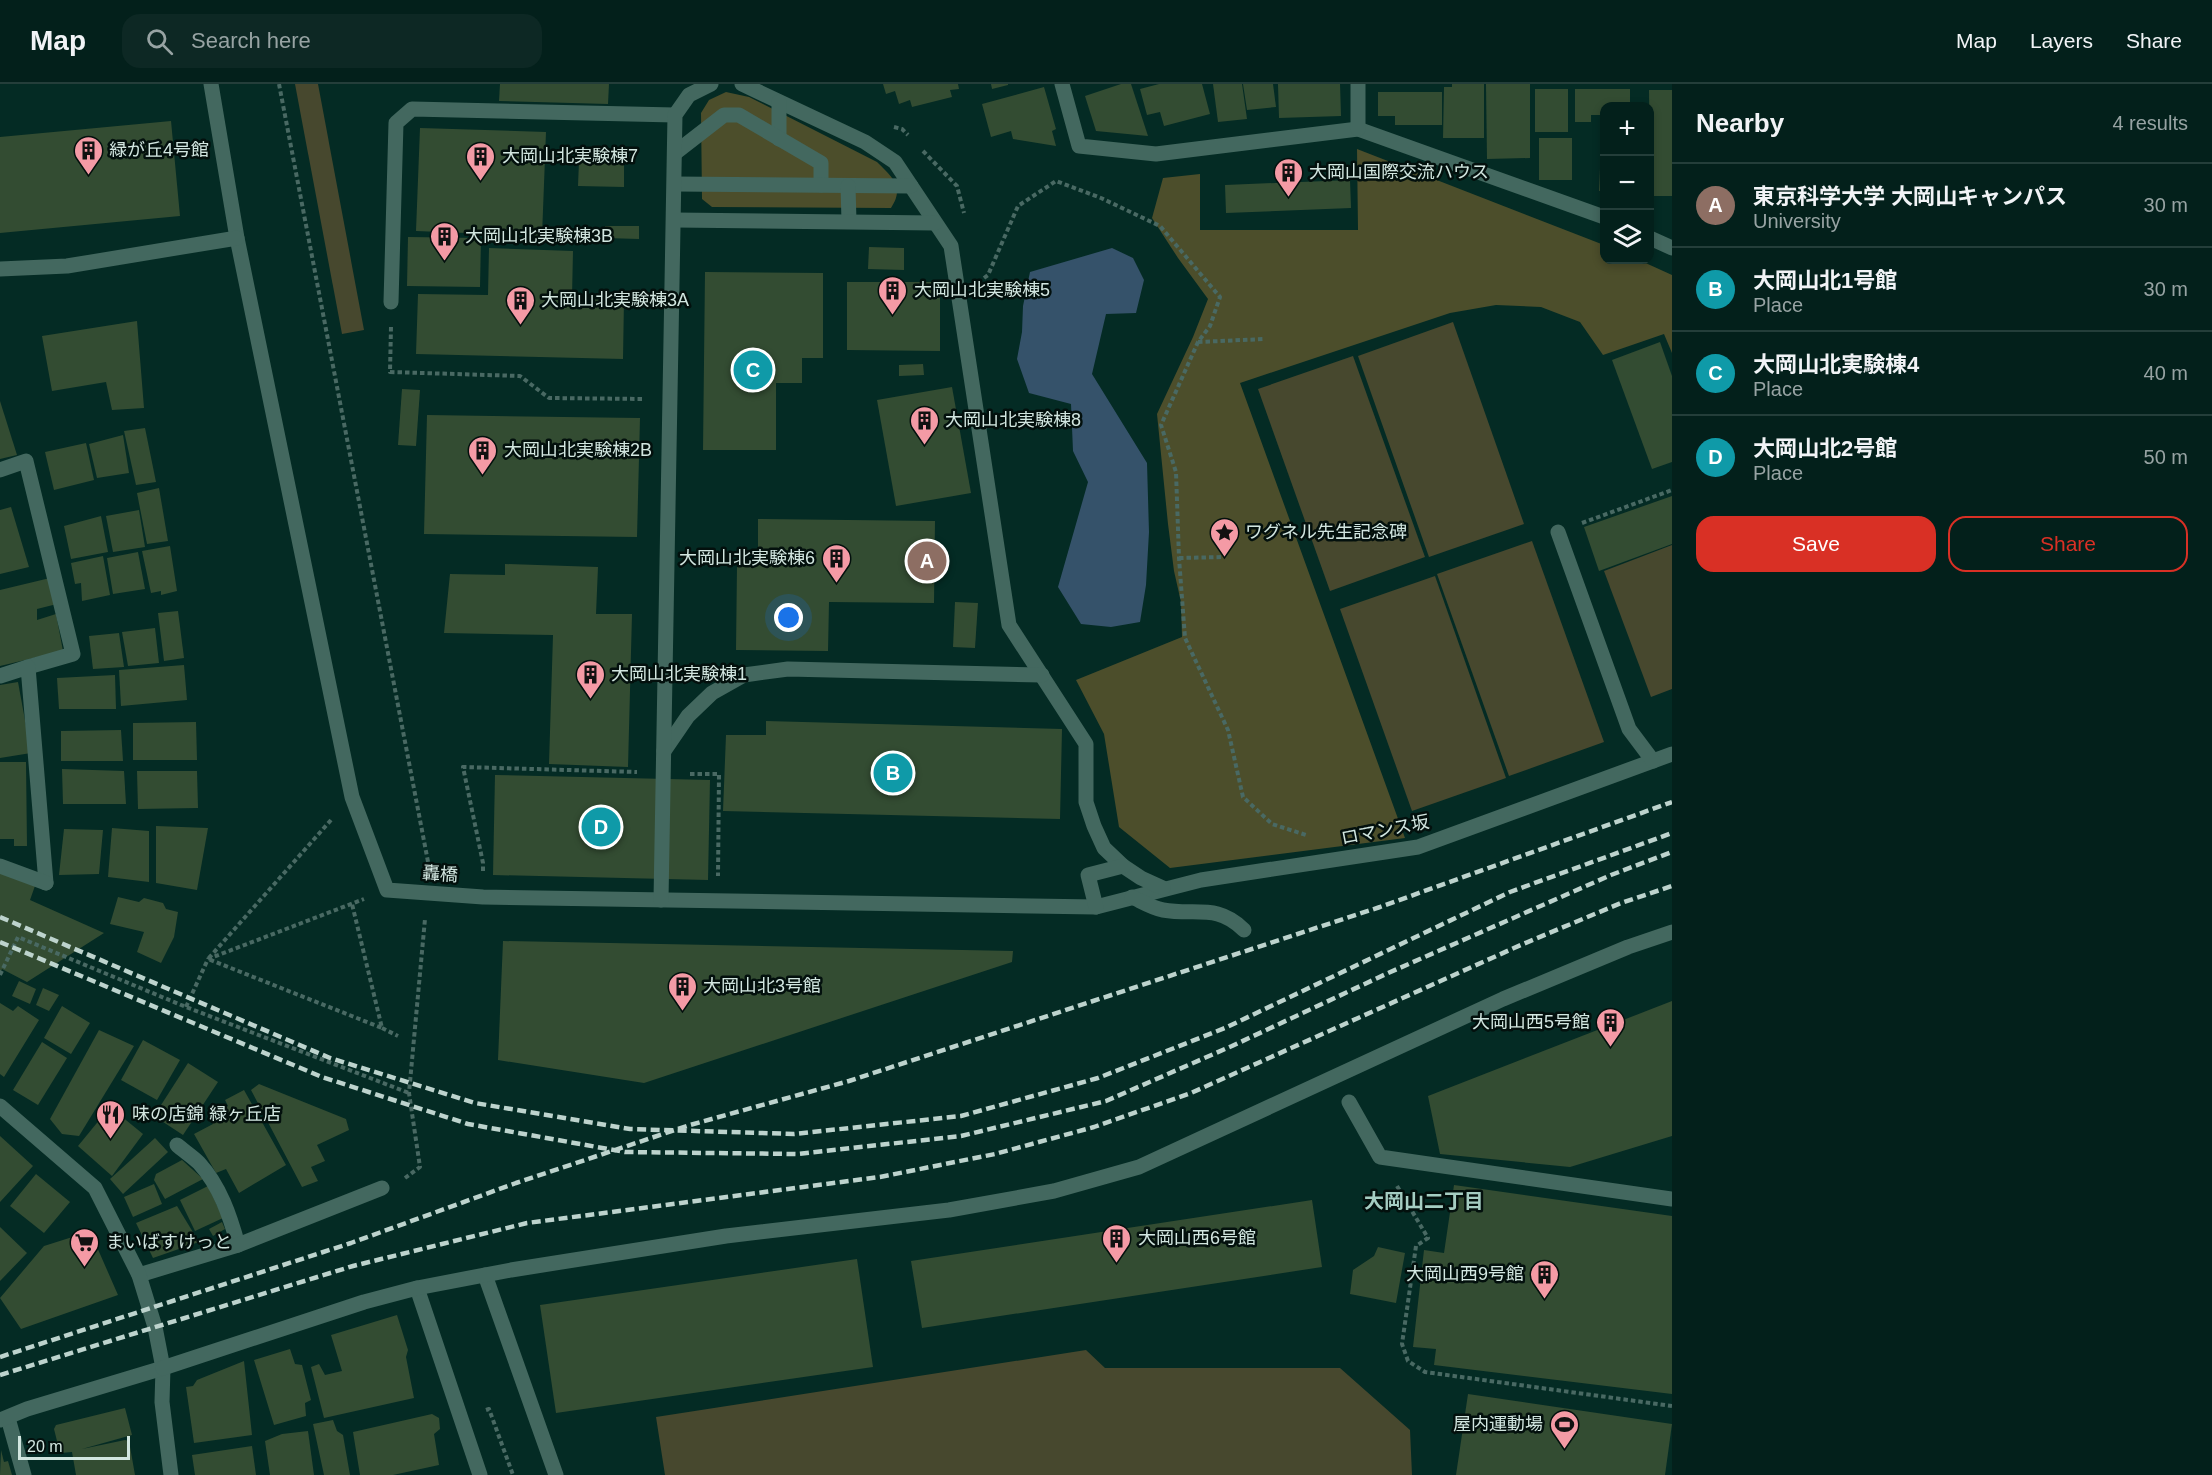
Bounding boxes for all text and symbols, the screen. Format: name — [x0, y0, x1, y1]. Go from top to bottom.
search box — [122, 14, 542, 68]
text: Map — [30, 25, 86, 56]
icon: search — [143, 25, 176, 58]
text: Search here — [191, 28, 311, 53]
text: Map — [1956, 29, 1997, 52]
text: Layers — [2030, 29, 2093, 52]
text: Share — [2126, 29, 2182, 52]
map controls — [1600, 102, 1654, 264]
button: + — [1600, 102, 1654, 156]
text: Nearby — [1696, 108, 1784, 138]
text: 4 results — [2112, 112, 2188, 134]
building icon: 緑が丘4号館 — [72, 134, 104, 176]
place label: 緑が丘4号館 — [109, 140, 209, 160]
building icon: 大岡山北実験棟7 — [465, 140, 497, 182]
place label: 大岡山北実験棟7 — [502, 146, 638, 166]
building icon: 大岡山国際交流ハウス — [1272, 156, 1304, 198]
button: − — [1600, 156, 1654, 210]
place label: 大岡山国際交流ハウス — [1309, 162, 1489, 182]
text: 東京科学大学 大岡山キャンパス — [1753, 184, 2067, 209]
text: A — [1708, 194, 1723, 216]
text: 30 m — [2144, 194, 2188, 216]
button: layers — [1600, 210, 1654, 264]
text: University — [1753, 210, 1841, 232]
building icon: 大岡山北実験棟3B — [428, 220, 460, 262]
place label: 大岡山北実験棟3B — [465, 226, 613, 246]
text: 大岡山北1号館 — [1753, 268, 1897, 293]
building icon: 大岡山北実験棟5 — [877, 274, 909, 316]
text: B — [1708, 278, 1723, 300]
text: 30 m — [2144, 278, 2188, 300]
place label: 大岡山北実験棟5 — [914, 280, 1050, 300]
building icon: 大岡山北実験棟3A — [504, 284, 536, 326]
place label: 大岡山北実験棟3A — [541, 290, 689, 310]
text: Place — [1753, 294, 1803, 316]
pin: C — [734, 348, 772, 392]
text: 大岡山北実験棟4 — [1753, 352, 1919, 377]
text: C — [1708, 362, 1723, 384]
text: 40 m — [2144, 362, 2188, 384]
text: Place — [1753, 378, 1803, 400]
building icon: 大岡山北実験棟8 — [908, 404, 940, 446]
place label: 大岡山北実験棟8 — [945, 410, 1081, 430]
building icon: 大岡山北実験棟2B — [467, 434, 499, 476]
text: 大岡山北2号館 — [1753, 436, 1897, 461]
place label: 大岡山北実験棟2B — [504, 440, 652, 460]
text: D — [1708, 446, 1723, 468]
text: 50 m — [2144, 446, 2188, 468]
text: Place — [1753, 462, 1803, 484]
place icon: ワグネル先生記念碑 — [1208, 516, 1240, 558]
button: Save — [1696, 516, 1936, 572]
button: Share — [1948, 516, 2188, 572]
place label: ワグネル先生記念碑 — [1245, 522, 1407, 542]
pin: A — [908, 538, 946, 584]
building icon: 大岡山北実験棟6 — [820, 542, 852, 584]
place label: 大岡山北実験棟6 — [679, 548, 815, 568]
your location — [774, 603, 803, 632]
building icon: 大岡山北実験棟1 — [574, 658, 606, 700]
place label: 大岡山北実験棟1 — [611, 664, 747, 684]
pin: B — [874, 750, 912, 796]
pin: D — [582, 804, 620, 850]
street label: ロマンス坂 — [1339, 812, 1431, 848]
street label: 轟橋 — [421, 863, 459, 885]
building icon: 大岡山北3号館 — [666, 970, 698, 1012]
place label: 大岡山北3号館 — [703, 976, 821, 996]
building icon: 大岡山西5号館 — [1595, 1006, 1627, 1048]
place label: 大岡山西5号館 — [1472, 1012, 1590, 1032]
restaurant icon: 味の店錦 緑ヶ丘店 — [95, 1098, 127, 1140]
place label: 味の店錦 緑ヶ丘店 — [132, 1104, 281, 1124]
district label: 大岡山二丁目 — [1364, 1190, 1484, 1212]
building icon: 大岡山西6号館 — [1101, 1222, 1133, 1264]
supermarket icon: まいばすけっと — [69, 1226, 101, 1268]
place label: 大岡山西6号館 — [1138, 1228, 1256, 1248]
place label: まいばすけっと — [106, 1232, 232, 1252]
building icon: 大岡山西9号館 — [1529, 1258, 1561, 1300]
place label: 大岡山西9号館 — [1406, 1264, 1524, 1284]
sports icon: 屋内運動場 — [1548, 1408, 1580, 1450]
place label: 屋内運動場 — [1453, 1414, 1543, 1434]
scale bar — [18, 1433, 130, 1460]
text: 20 m — [27, 1438, 63, 1455]

